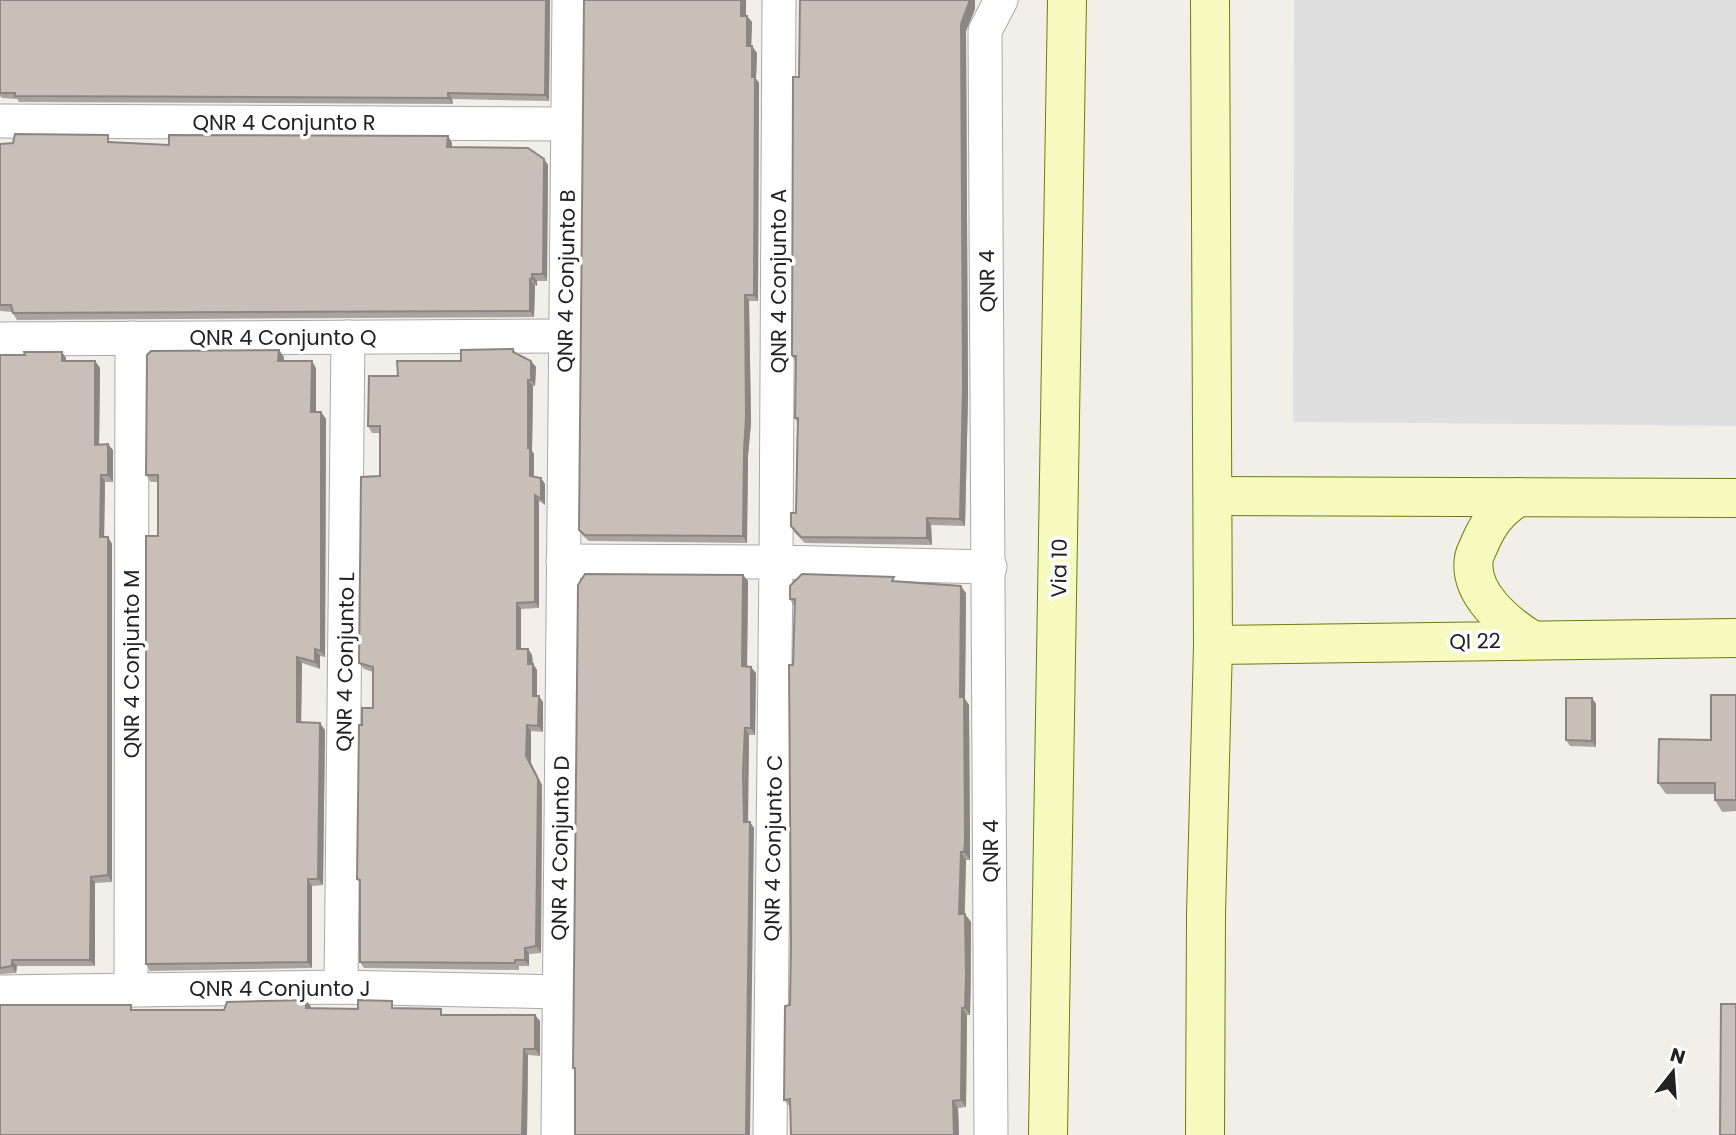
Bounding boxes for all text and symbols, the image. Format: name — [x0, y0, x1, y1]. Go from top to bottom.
street label: QNR 4 Conjunto R — [192, 108, 376, 137]
street label: QNR 4 Conjunto B — [550, 189, 582, 373]
street label: QNR 4 Conjunto A — [764, 189, 793, 373]
street label: QNR 4 — [972, 249, 1002, 313]
street label: QNR 4 Conjunto Q — [190, 323, 376, 352]
street label: Via 10 — [1044, 538, 1074, 598]
street label: QNR 4 Conjunto M — [117, 570, 146, 758]
street label: QNR 4 Conjunto L — [329, 572, 361, 752]
street label: QI 22 — [1449, 626, 1501, 656]
street label: QNR 4 Conjunto C — [757, 754, 789, 942]
street label: QNR 4 Conjunto D — [544, 755, 576, 941]
street label: QNR 4 — [976, 820, 1005, 882]
street label: QNR 4 Conjunto J — [189, 974, 371, 1003]
north arrow — [1638, 1037, 1708, 1107]
text: N — [1667, 1041, 1689, 1071]

